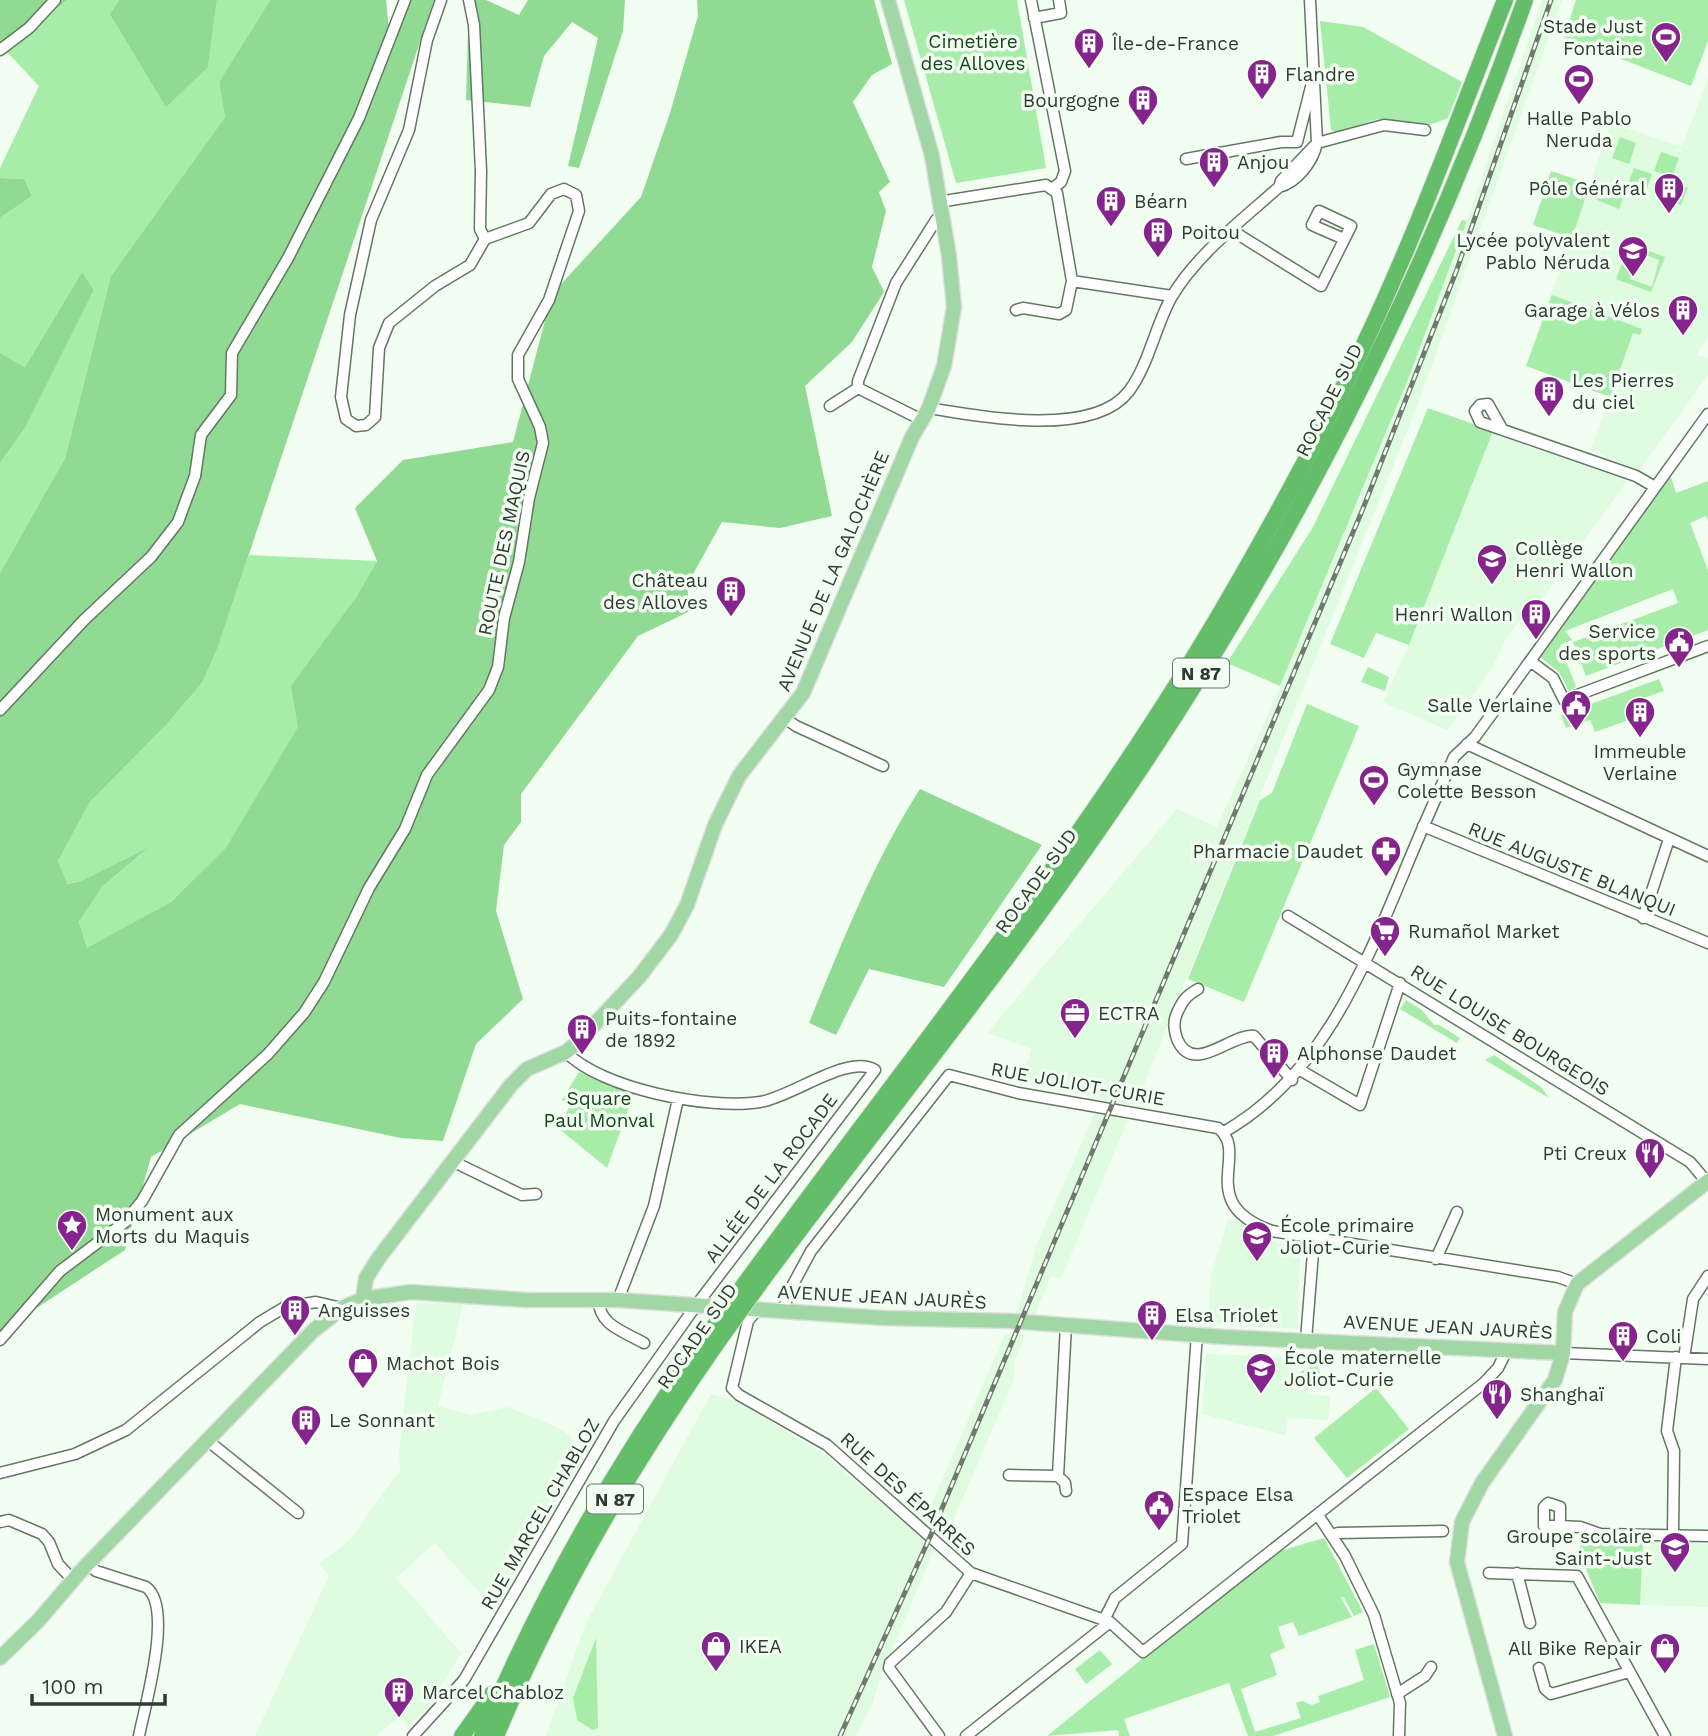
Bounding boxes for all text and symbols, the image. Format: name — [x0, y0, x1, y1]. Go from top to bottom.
place label: Stade Just Fontaine — [1543, 15, 1643, 60]
sports icon: Stade Just Fontaine — [1649, 20, 1683, 64]
building icon: Île-de-France — [1072, 26, 1106, 70]
park label: Cimetière des Alloves — [920, 30, 1026, 75]
place label: Île-de-France — [1111, 32, 1239, 55]
building icon: Flandre — [1245, 57, 1279, 101]
sports icon: Halle Pablo Neruda — [1562, 62, 1596, 106]
place label: Flandre — [1285, 63, 1355, 86]
building icon: Bourgogne — [1126, 83, 1160, 127]
place label: Bourgogne — [1023, 89, 1120, 112]
place label: Halle Pablo Neruda — [1526, 107, 1632, 152]
building icon: Anjou — [1197, 145, 1231, 189]
place label: Anjou — [1237, 151, 1289, 174]
building icon: Pôle Général — [1652, 171, 1686, 215]
place label: Pôle Général — [1528, 177, 1646, 200]
building icon: Béarn — [1094, 184, 1128, 228]
place label: Béarn — [1134, 190, 1188, 213]
building icon: Poitou — [1141, 215, 1175, 259]
place label: Poitou — [1181, 221, 1240, 244]
place label: Lycée polyvalent Pablo Néruda — [1456, 229, 1610, 274]
school or university icon: Lycée polyvalent Pablo Néruda — [1616, 234, 1650, 278]
building icon: Garage à Vélos — [1666, 293, 1700, 337]
place label: Garage à Vélos — [1524, 299, 1660, 322]
street label: ROCADE SUD — [1291, 340, 1367, 460]
place label: Les Pierres du ciel — [1572, 369, 1674, 414]
building icon: Les Pierres du ciel — [1532, 374, 1566, 418]
street label: AVENUE DE LA GALOCHÈRE — [772, 447, 894, 695]
street label: ROUTE DES MAQUIS — [473, 448, 535, 638]
place label: Collège Henri Wallon — [1515, 537, 1633, 582]
school or university icon: Collège Henri Wallon — [1475, 542, 1509, 586]
place label: Château des Alloves — [603, 569, 708, 614]
building icon: Château des Alloves — [714, 574, 748, 618]
building icon: Henri Wallon — [1519, 597, 1553, 641]
place label: Henri Wallon — [1395, 603, 1513, 626]
place label: Service des sports — [1558, 620, 1656, 665]
public building icon: Service des sports — [1662, 625, 1696, 669]
road number: N 87 — [1173, 658, 1229, 688]
public building icon: Salle Verlaine — [1559, 688, 1593, 732]
place label: Salle Verlaine — [1427, 694, 1553, 717]
building icon: Immeuble Verlaine — [1623, 695, 1657, 739]
place label: Immeuble Verlaine — [1593, 740, 1687, 785]
place label: Gymnase Colette Besson — [1397, 758, 1537, 803]
sports icon: Gymnase Colette Besson — [1357, 763, 1391, 807]
street label: RUE AUGUSTE BLANQUI — [1465, 817, 1679, 921]
street label: ROCADE SUD — [990, 824, 1082, 938]
pharmacy icon: Pharmacie Daudet — [1369, 834, 1403, 878]
place label: Pharmacie Daudet — [1192, 840, 1363, 863]
supermarket icon: Rumañol Market — [1368, 914, 1402, 958]
place label: Rumañol Market — [1408, 920, 1560, 943]
street label: RUE LOUISE BOURGEOIS — [1406, 959, 1614, 1101]
office icon: ECTRA — [1058, 996, 1092, 1040]
place label: ECTRA — [1098, 1002, 1160, 1025]
place label: Puits-fontaine de 1892 — [605, 1007, 737, 1052]
building icon: Puits-fontaine de 1892 — [565, 1012, 599, 1056]
building icon: Alphonse Daudet — [1257, 1036, 1291, 1080]
place label: Alphonse Daudet — [1297, 1042, 1456, 1065]
street label: RUE JOLIOT-CURIE — [989, 1057, 1167, 1111]
park label: Square Paul Monval — [544, 1087, 655, 1132]
street label: ALLÉE DE LA ROCADE — [700, 1089, 842, 1267]
restaurant icon: Pti Creux — [1633, 1136, 1667, 1180]
place label: Pti Creux — [1543, 1142, 1627, 1165]
place label: Monument aux Morts du Maquis — [95, 1203, 250, 1248]
place icon: Monument aux Morts du Maquis — [55, 1208, 89, 1252]
place label: École primaire Joliot-Curie — [1280, 1214, 1414, 1259]
school or university icon: École primaire Joliot-Curie — [1240, 1219, 1274, 1263]
street label: ROCADE SUD — [652, 1279, 742, 1393]
street label: AVENUE JEAN JAURÈS — [777, 1280, 987, 1314]
building icon: Anguisses — [278, 1293, 312, 1337]
building icon: Elsa Triolet — [1135, 1298, 1169, 1342]
place label: Anguisses — [318, 1299, 410, 1322]
place label: Elsa Triolet — [1175, 1304, 1278, 1327]
street label: AVENUE JEAN JAURÈS — [1343, 1310, 1553, 1344]
building icon: Coli — [1606, 1319, 1640, 1363]
place label: Coli — [1646, 1325, 1681, 1348]
shop icon: Machot Bois — [346, 1346, 380, 1390]
place label: École maternelle Joliot-Curie — [1284, 1346, 1442, 1391]
school or university icon: École maternelle Joliot-Curie — [1244, 1351, 1278, 1395]
place label: Machot Bois — [386, 1352, 500, 1375]
restaurant icon: Shanghaï — [1480, 1377, 1514, 1421]
place label: Shanghaï — [1520, 1383, 1605, 1406]
building icon: Le Sonnant — [289, 1403, 323, 1447]
place label: Le Sonnant — [329, 1409, 435, 1432]
street label: RUE MARCEL CHABLOZ — [476, 1414, 604, 1614]
street label: RUE DES ÉPARRES — [836, 1427, 980, 1561]
place label: Espace Elsa Triolet — [1182, 1483, 1294, 1528]
road number: N 87 — [587, 1484, 643, 1514]
public building icon: Espace Elsa Triolet — [1142, 1488, 1176, 1532]
place label: Groupe scolaire Saint-Just — [1506, 1525, 1652, 1570]
school or university icon: Groupe scolaire Saint-Just — [1658, 1530, 1692, 1574]
shop icon: IKEA — [699, 1629, 733, 1673]
shop icon: All Bike Repair — [1648, 1631, 1682, 1675]
place label: IKEA — [739, 1635, 782, 1658]
place label: All Bike Repair — [1508, 1637, 1642, 1660]
scale bar — [32, 1662, 164, 1706]
text: 100 m — [42, 1674, 104, 1699]
building icon: Marcel Chabloz — [382, 1675, 416, 1719]
place label: Marcel Chabloz — [422, 1681, 564, 1704]

